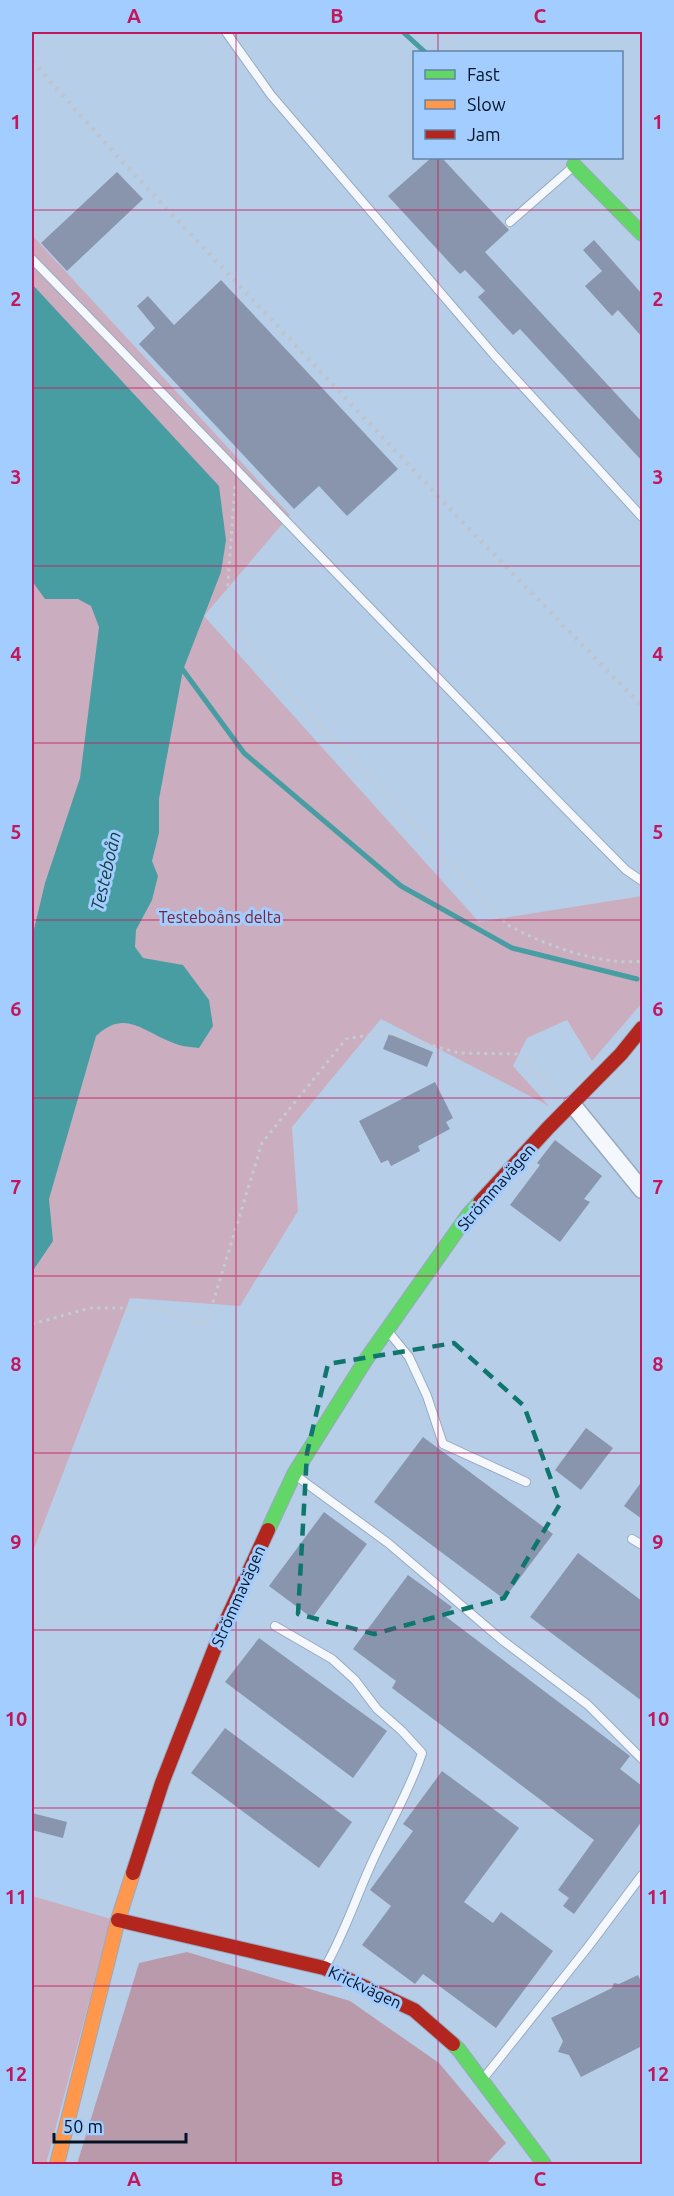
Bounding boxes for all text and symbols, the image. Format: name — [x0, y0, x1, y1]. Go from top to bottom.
text: A — [127, 4, 141, 27]
text: B — [330, 4, 344, 27]
text: C — [534, 4, 547, 27]
legend — [413, 51, 623, 159]
text: Fast — [467, 64, 500, 84]
text: Slow — [467, 94, 506, 114]
text: 1 — [10, 110, 22, 133]
text: 1 — [652, 110, 664, 133]
text: Jam — [467, 124, 501, 144]
text: 2 — [10, 287, 22, 310]
text: 2 — [652, 287, 664, 310]
text: 3 — [10, 465, 22, 488]
text: 3 — [652, 465, 664, 488]
text: 4 — [10, 642, 22, 665]
text: 4 — [652, 642, 664, 665]
text: 5 — [10, 820, 22, 843]
text: 5 — [652, 820, 664, 843]
water label: Testeboån — [86, 829, 124, 913]
park label: Testeboåns delta — [159, 908, 281, 926]
text: 6 — [10, 997, 22, 1020]
text: 6 — [652, 997, 664, 1020]
street label: Strömmavägen — [453, 1140, 539, 1234]
text: 7 — [10, 1175, 22, 1198]
text: 7 — [652, 1175, 664, 1198]
text: 8 — [10, 1352, 22, 1375]
text: 8 — [652, 1352, 664, 1375]
text: 9 — [10, 1530, 22, 1553]
text: 9 — [652, 1530, 664, 1553]
street label: Strömmavägen — [208, 1543, 268, 1649]
text: 10 — [5, 1707, 27, 1730]
text: 10 — [647, 1707, 669, 1730]
text: 11 — [5, 1885, 27, 1908]
text: 11 — [647, 1885, 669, 1908]
street label: Krickvägen — [326, 1962, 404, 2012]
text: 12 — [5, 2062, 27, 2085]
text: 12 — [647, 2062, 669, 2085]
scale bar — [54, 2106, 186, 2144]
text: 50 m — [63, 2116, 103, 2136]
text: A — [127, 2167, 141, 2190]
text: B — [330, 2167, 344, 2190]
text: C — [534, 2167, 547, 2190]

